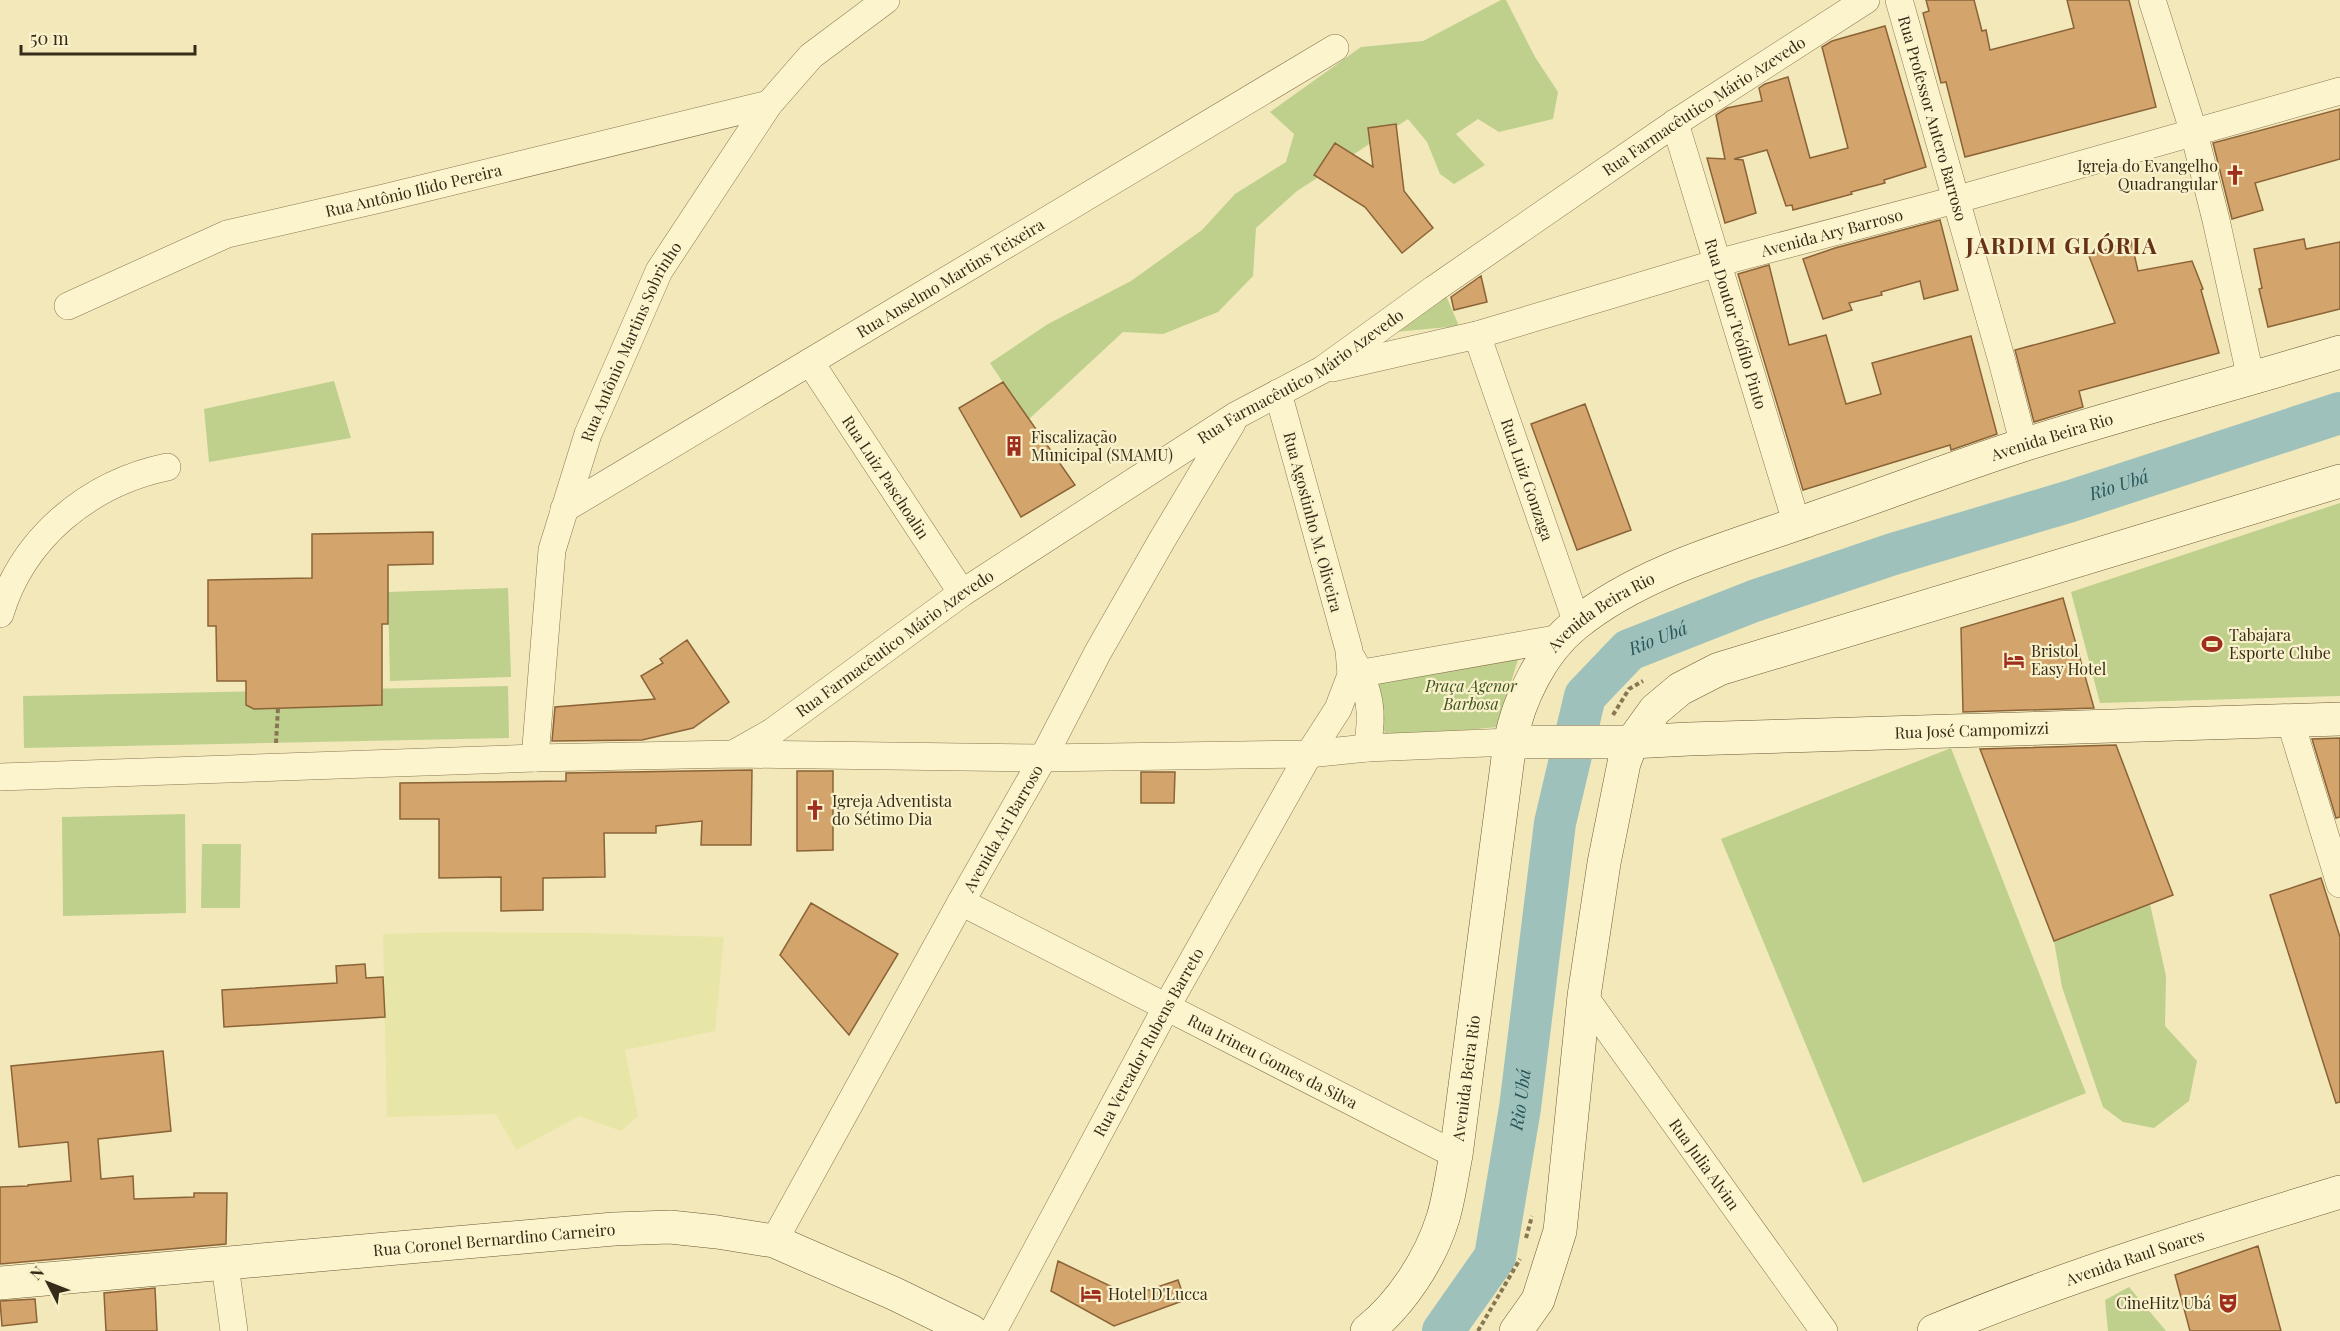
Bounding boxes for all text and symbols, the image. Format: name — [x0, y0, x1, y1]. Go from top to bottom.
street label: Rua Professor Antero Barroso — [1894, 13, 1973, 223]
scale bar — [21, 18, 195, 56]
text: 50 m — [30, 26, 69, 50]
street label: Rua Farmacêutico Mário Azevedo — [1598, 31, 1809, 180]
place label: Igreja do Evangelho Quadrangular — [2077, 155, 2218, 194]
street label: Rua Antônio Ilido Pereira — [323, 159, 504, 221]
church icon: Igreja do Evangelho Quadrangular — [2223, 163, 2247, 187]
street label: Avenida Ary Barroso — [1757, 203, 1905, 261]
street label: Rua Anselmo Martins Teixeira — [852, 213, 1048, 342]
district label: JARDIM GLÓRIA — [1965, 230, 2158, 260]
street label: Rua Doutor Teófilo Pinto — [1701, 236, 1772, 412]
street label: Rua Antônio Martins Sobrinho — [575, 237, 686, 444]
street label: Rua Farmacêutico Mário Azevedo — [1193, 304, 1407, 448]
street label: Avenida Beira Rio — [1987, 407, 2116, 465]
street label: Rua Luiz Paschoalin — [838, 411, 935, 543]
street label: Rua Luiz Gonzaga — [1497, 416, 1559, 543]
place label: Fiscalização Municipal (SMAMU) — [1031, 426, 1173, 465]
street label: Rua Agostinho M. Oliveira — [1279, 429, 1348, 614]
building icon: Fiscalização Municipal (SMAMU) — [1002, 434, 1026, 458]
water label: Rio Ubá — [2085, 463, 2152, 506]
street label: Rua Farmacêutico Mário Azevedo — [791, 564, 998, 721]
street label: Avenida Beira Rio — [1542, 567, 1658, 657]
water label: Rio Ubá — [1624, 615, 1691, 660]
place label: Tabajara Esporte Clube — [2229, 624, 2331, 663]
sports icon: Tabajara Esporte Clube — [2200, 632, 2224, 656]
place label: Bristol Easy Hotel — [2031, 640, 2107, 679]
hotel icon: Bristol Easy Hotel — [2002, 648, 2026, 672]
park label: Praça Agenor Barbosa — [1424, 675, 1518, 714]
street label: Rua José Campomizzi — [1894, 717, 2050, 743]
street label: Avenida Ari Barroso — [958, 760, 1047, 896]
place label: Igreja Adventista do Sétimo Dia — [832, 790, 952, 829]
church icon: Igreja Adventista do Sétimo Dia — [803, 798, 827, 822]
street label: Rua Vereador Rubens Barreto — [1088, 944, 1208, 1140]
street label: Rua Irineu Gomes da Silva — [1184, 1009, 1361, 1113]
street label: Avenida Beira Rio — [1447, 1014, 1484, 1143]
water label: Rio Ubá — [1503, 1067, 1536, 1133]
street label: Rua Julia Alvim — [1665, 1114, 1745, 1214]
street label: Rua Coronel Bernardino Carneiro — [372, 1218, 616, 1260]
street label: Avenida Raul Soares — [2062, 1224, 2207, 1290]
north arrow — [18, 1253, 78, 1313]
text: N — [25, 1261, 48, 1284]
hotel icon: Hotel D'Lucca — [1079, 1282, 1103, 1306]
place label: Hotel D'Lucca — [1108, 1283, 1208, 1304]
theatre icon: CineHitz Ubá — [2216, 1291, 2240, 1315]
place label: CineHitz Ubá — [2116, 1292, 2211, 1313]

